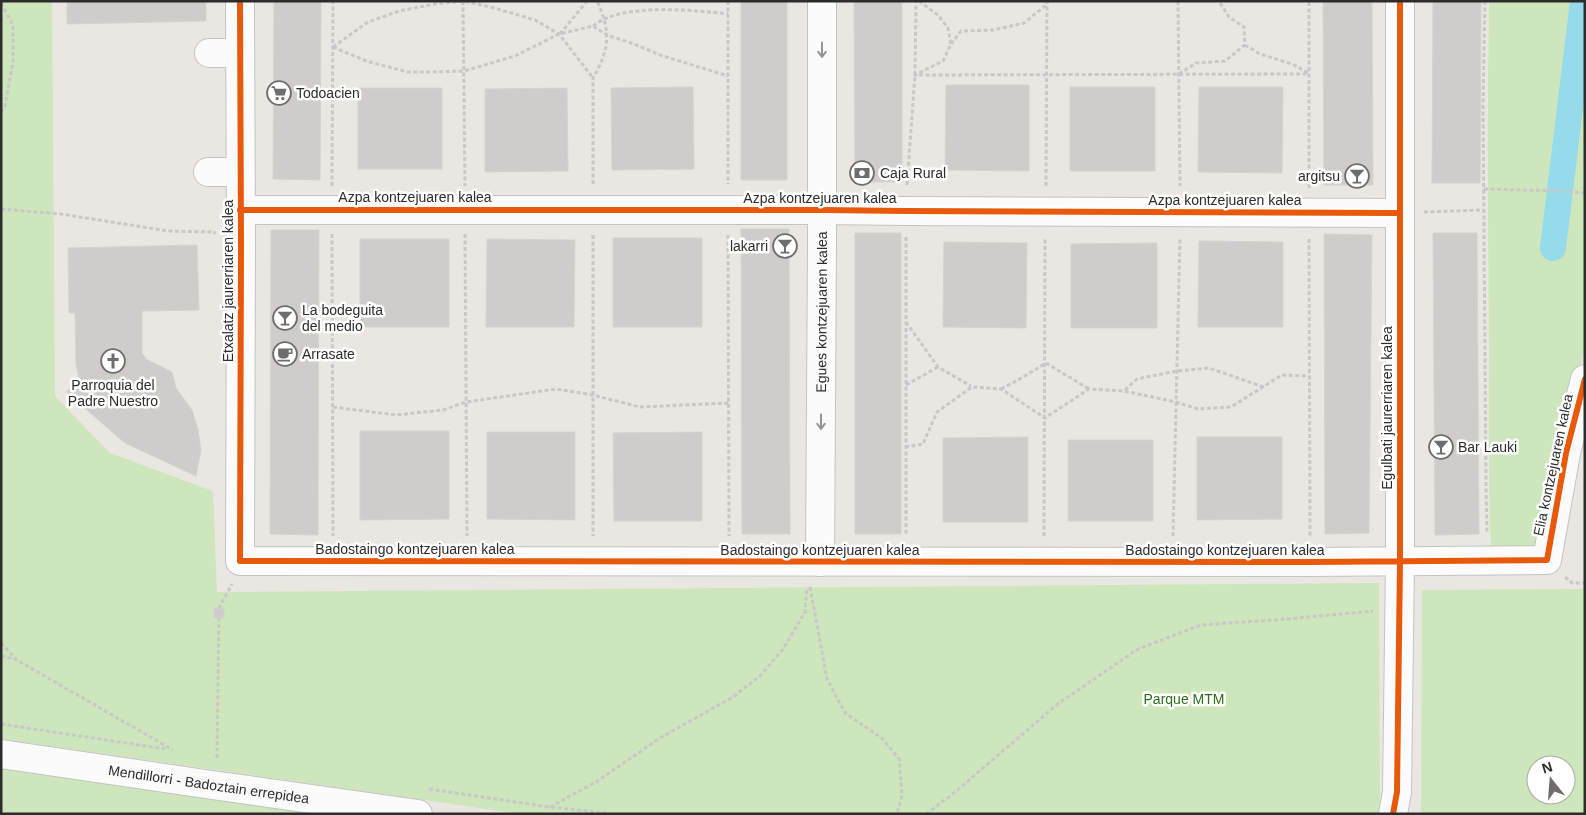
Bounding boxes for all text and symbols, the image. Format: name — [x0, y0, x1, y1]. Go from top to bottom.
one-way arrow — [817, 42, 827, 58]
supermarket icon: Todoacien — [266, 80, 292, 106]
place label: Todoacien — [296, 85, 360, 101]
bank icon: Caja Rural — [849, 160, 875, 186]
bar icon: argitsu — [1344, 163, 1370, 189]
place label: Caja Rural — [880, 165, 946, 181]
place label: argitsu — [1298, 168, 1340, 184]
street label: Azpa kontzejuaren kalea — [338, 189, 492, 205]
street label: Azpa kontzejuaren kalea — [743, 190, 897, 206]
street label: Azpa kontzejuaren kalea — [1148, 192, 1302, 208]
street label: Etxalatz jaurerriaren kalea — [220, 199, 236, 362]
street label: Egues kontzejuaren kalea — [813, 231, 830, 393]
bar icon: lakarri — [772, 233, 798, 259]
place label: lakarri — [730, 238, 768, 254]
place label: La bodeguita del medio — [302, 302, 383, 334]
bar icon: La bodeguita del medio — [272, 305, 298, 331]
street label: Egulbati jaurerriaren kalea — [1379, 326, 1395, 490]
cafe icon: Arrasate — [272, 341, 298, 367]
place label: Arrasate — [302, 346, 355, 362]
church icon: Parroquia del Padre Nuestro — [100, 348, 126, 374]
place label: Parroquia del Padre Nuestro — [68, 377, 158, 409]
street label: Elia kontzejuaren kalea — [1530, 392, 1576, 537]
one-way arrow — [816, 414, 826, 430]
bar icon: Bar Lauki — [1428, 434, 1454, 460]
place label: Bar Lauki — [1458, 439, 1517, 455]
street label: Badostaingo kontzejuaren kalea — [315, 541, 515, 557]
street label: Badostaingo kontzejuaren kalea — [720, 542, 920, 558]
street label: Badostaingo kontzejuaren kalea — [1125, 542, 1325, 558]
park label: Parque MTM — [1144, 691, 1224, 707]
north arrow — [1526, 755, 1576, 805]
text: N — [1540, 758, 1554, 777]
street label: Mendillorri - Badoztain errepidea — [107, 762, 310, 807]

